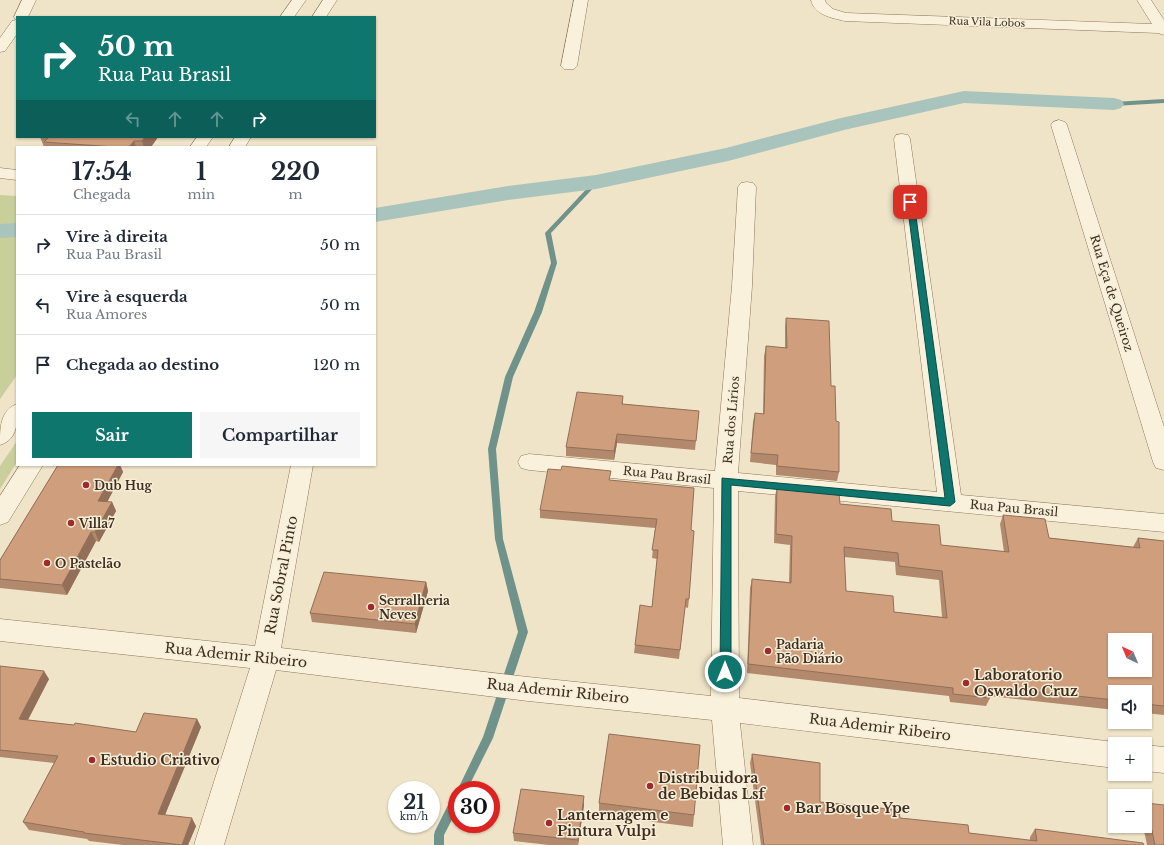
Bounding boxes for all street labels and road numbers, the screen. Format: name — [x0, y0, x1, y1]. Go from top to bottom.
street label: Rua Vila Lobos — [948, 14, 1026, 30]
street label: Rua Eça de Queiroz — [1087, 233, 1137, 354]
street label: Rua dos Lírios — [720, 375, 742, 465]
street label: Rua Pau Brasil — [622, 463, 712, 487]
street label: Rua Pau Brasil — [969, 497, 1059, 519]
street label: Rua Sobral Pinto — [261, 514, 301, 636]
street label: Rua Ademir Ribeiro — [164, 639, 308, 671]
street label: Rua Ademir Ribeiro — [486, 675, 630, 707]
street label: Rua Ademir Ribeiro — [808, 709, 952, 745]

